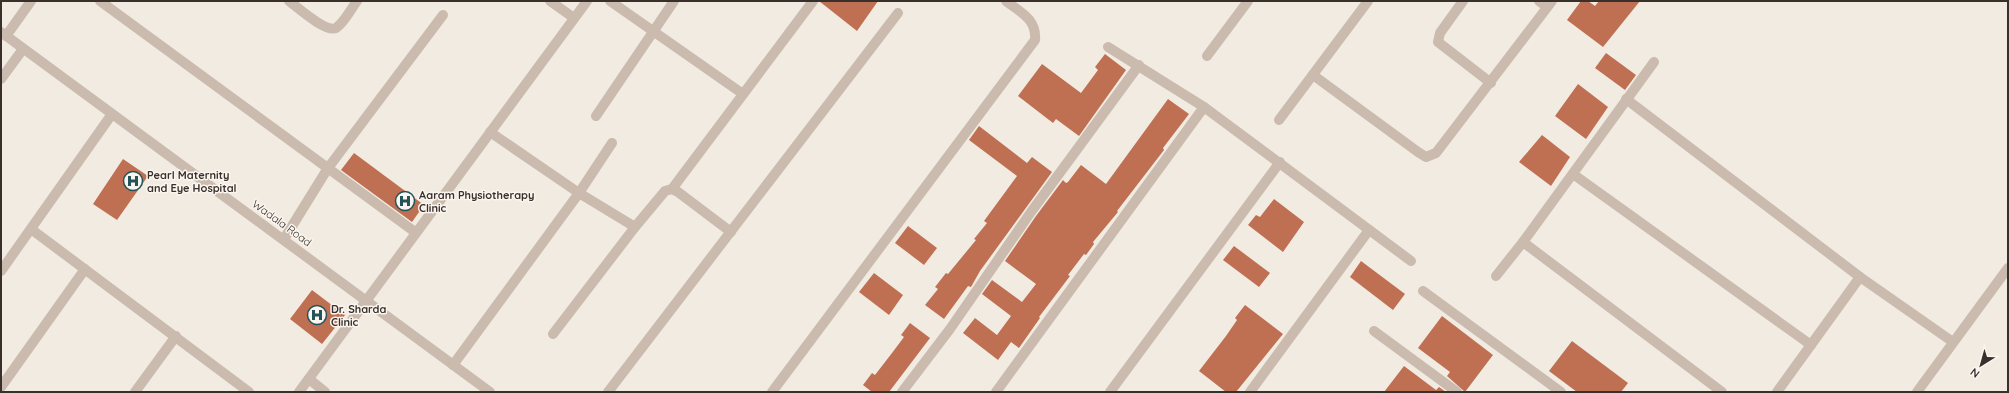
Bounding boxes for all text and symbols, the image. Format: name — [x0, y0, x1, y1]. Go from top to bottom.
place label: Pearl Maternity and Eye Hospital — [147, 168, 237, 195]
hospital icon: Pearl Maternity and Eye Hospital — [122, 170, 144, 192]
place label: Aaram Physiotherapy Clinic — [419, 188, 534, 215]
hospital icon: Aaram Physiotherapy Clinic — [394, 190, 416, 212]
street label: Wadala Road — [250, 197, 314, 249]
place label: Dr. Sharda Clinic — [331, 302, 386, 329]
hospital icon: Dr. Sharda Clinic — [306, 304, 328, 326]
north arrow — [1961, 345, 2001, 385]
text: N — [1968, 365, 1982, 381]

